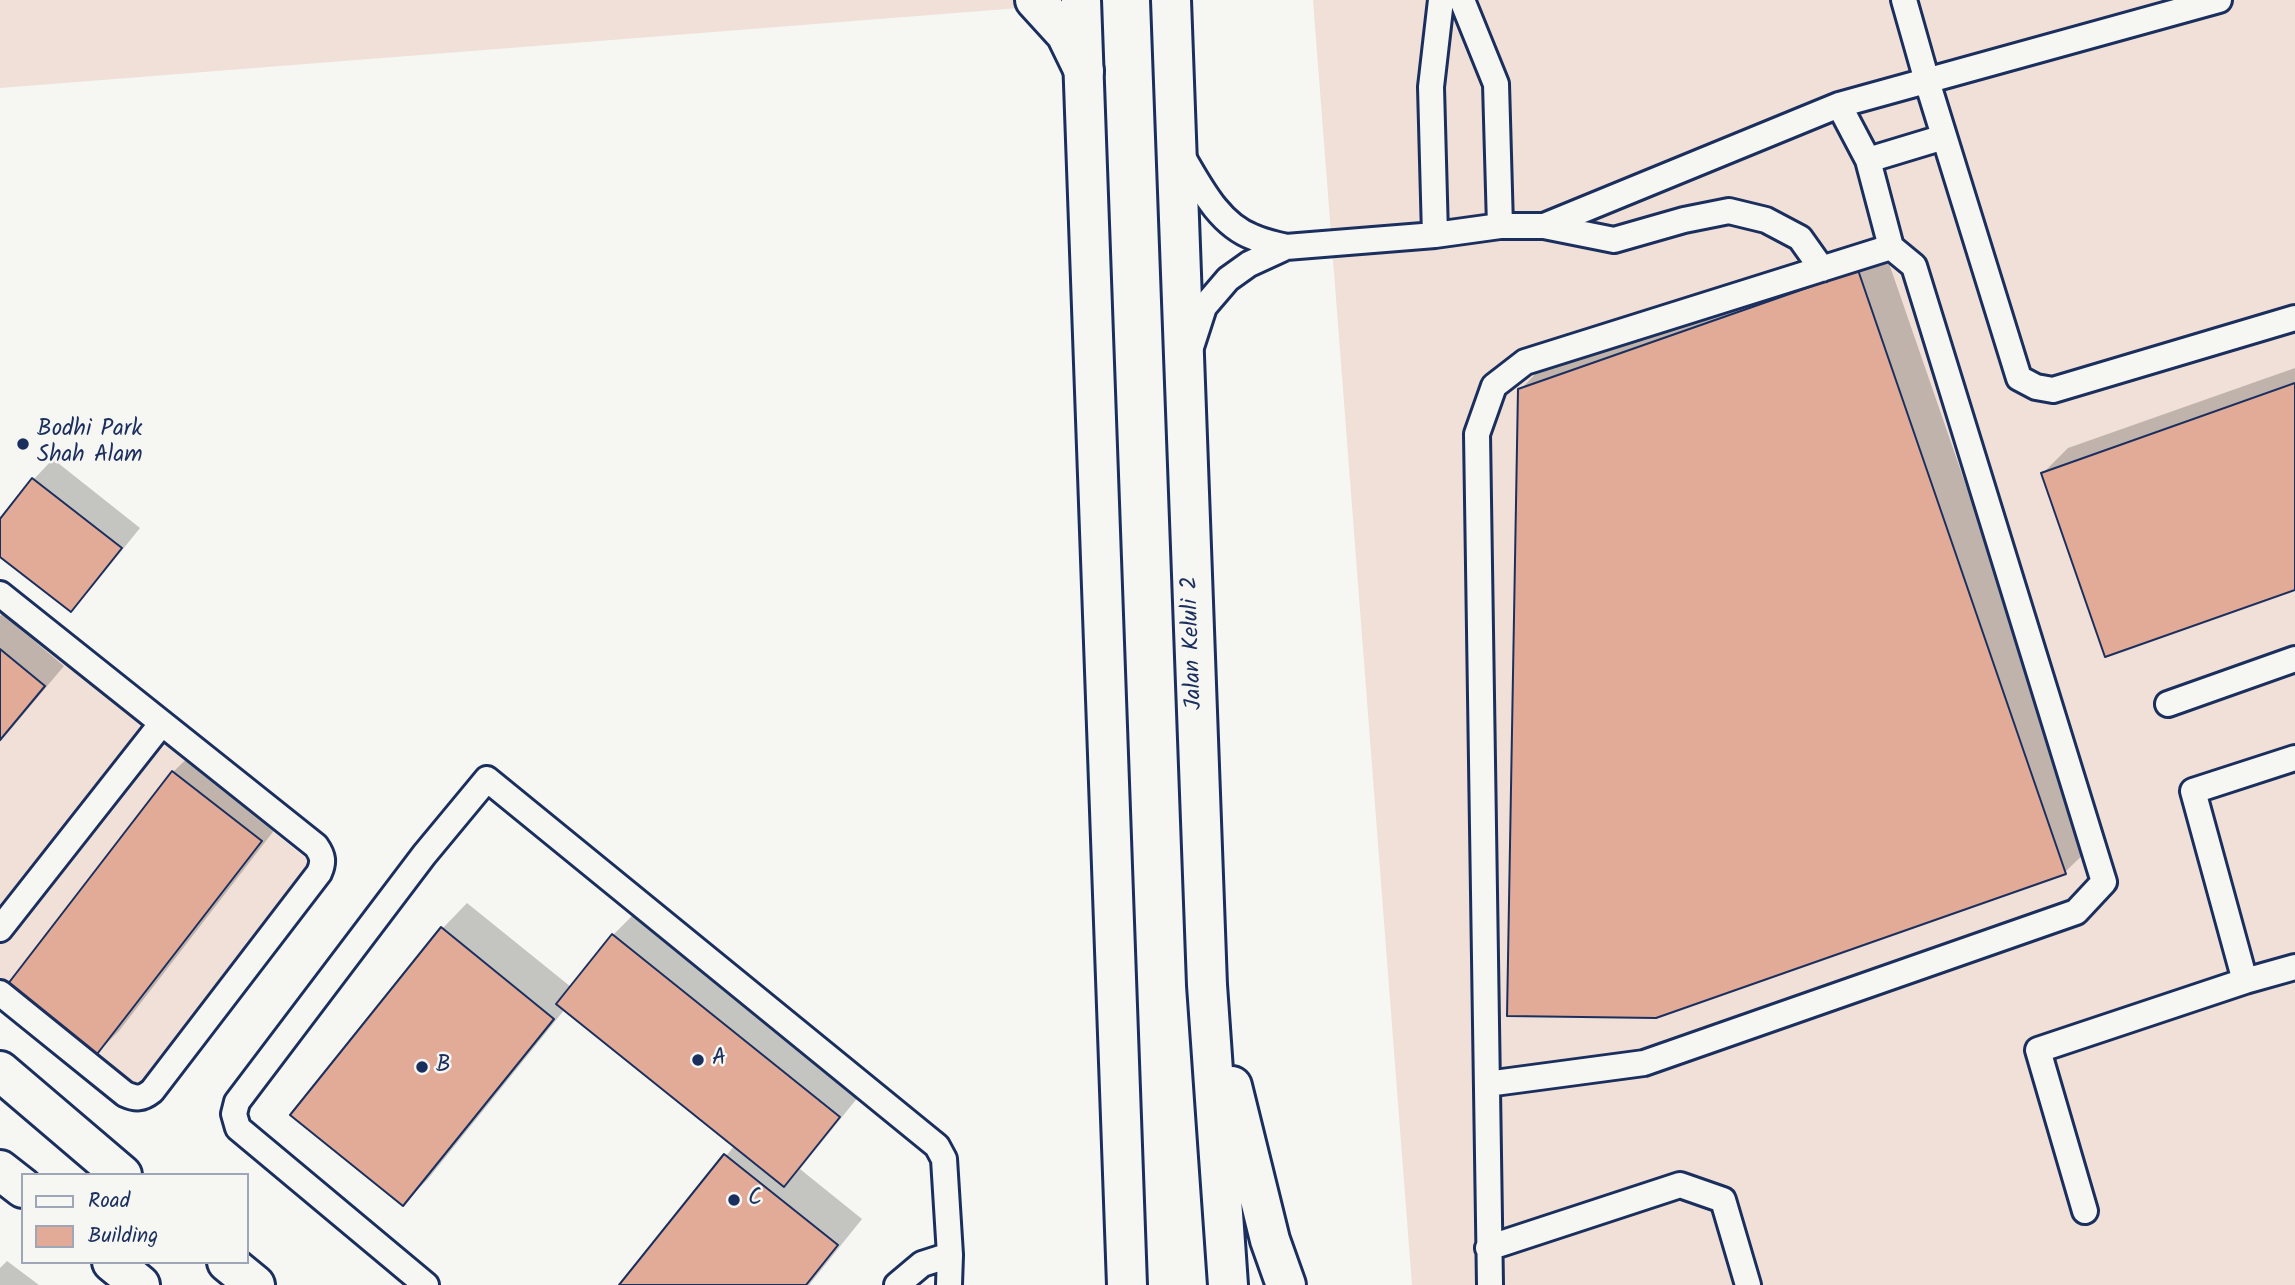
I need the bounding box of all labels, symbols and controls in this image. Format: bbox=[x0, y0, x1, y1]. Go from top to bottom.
place label: Bodhi Park Shah Alam bbox=[37, 417, 143, 471]
marker: Bodhi Park Shah Alam bbox=[15, 436, 31, 452]
street label: Jalan Keluli 2 bbox=[1178, 576, 1210, 710]
place label: A bbox=[712, 1046, 726, 1074]
marker: A bbox=[690, 1052, 706, 1068]
place label: B bbox=[436, 1053, 451, 1081]
marker: B bbox=[414, 1059, 430, 1075]
legend bbox=[21, 1173, 248, 1264]
text: Road bbox=[88, 1185, 130, 1218]
place label: C bbox=[748, 1186, 762, 1214]
marker: C bbox=[726, 1192, 742, 1208]
text: Building bbox=[88, 1220, 158, 1253]

